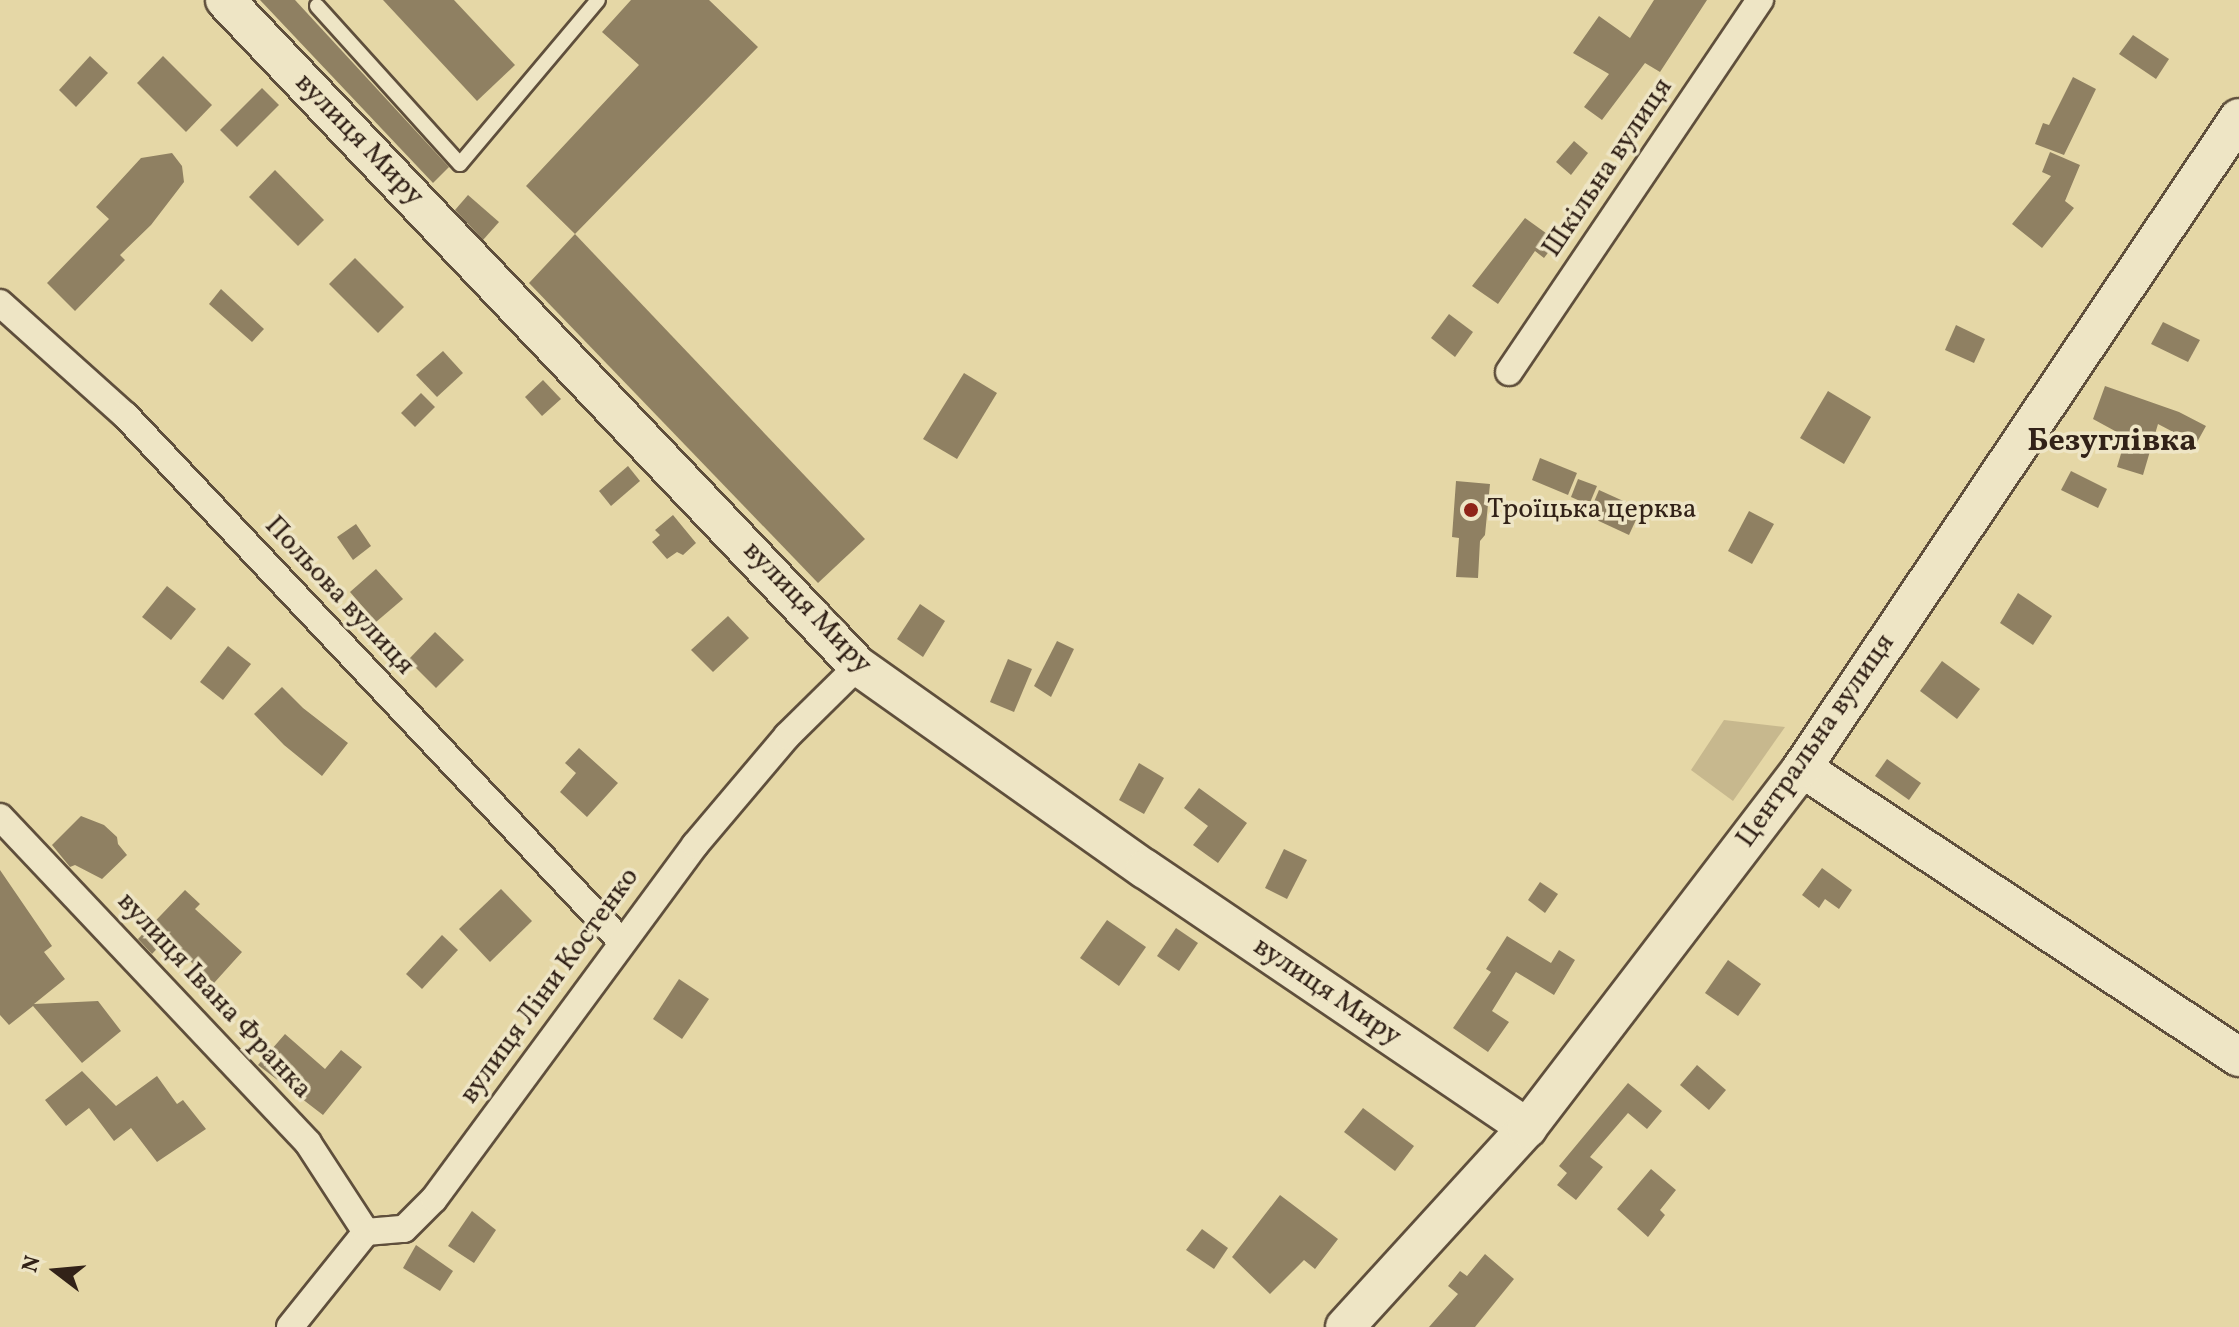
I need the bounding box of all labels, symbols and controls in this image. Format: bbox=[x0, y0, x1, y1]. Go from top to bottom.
street label: вулиця Миру bbox=[287, 67, 431, 213]
street label: Шкільна вулиця bbox=[1536, 72, 1680, 264]
district label: Безуглівка bbox=[2027, 423, 2197, 461]
place label: Троїцька церква bbox=[1487, 493, 1697, 527]
marker: Троїцька церква bbox=[1462, 501, 1480, 519]
street label: Польова вулиця bbox=[257, 510, 421, 682]
street label: вулиця Миру bbox=[735, 535, 879, 681]
street label: Центральна вулиця bbox=[1730, 628, 1902, 854]
street label: вулиця Ліни Костенко bbox=[453, 861, 647, 1111]
street label: вулиця Івана Франка bbox=[110, 886, 318, 1106]
street label: вулиця Миру bbox=[1247, 930, 1407, 1054]
north arrow bbox=[16, 1231, 96, 1311]
text: N bbox=[15, 1252, 50, 1276]

